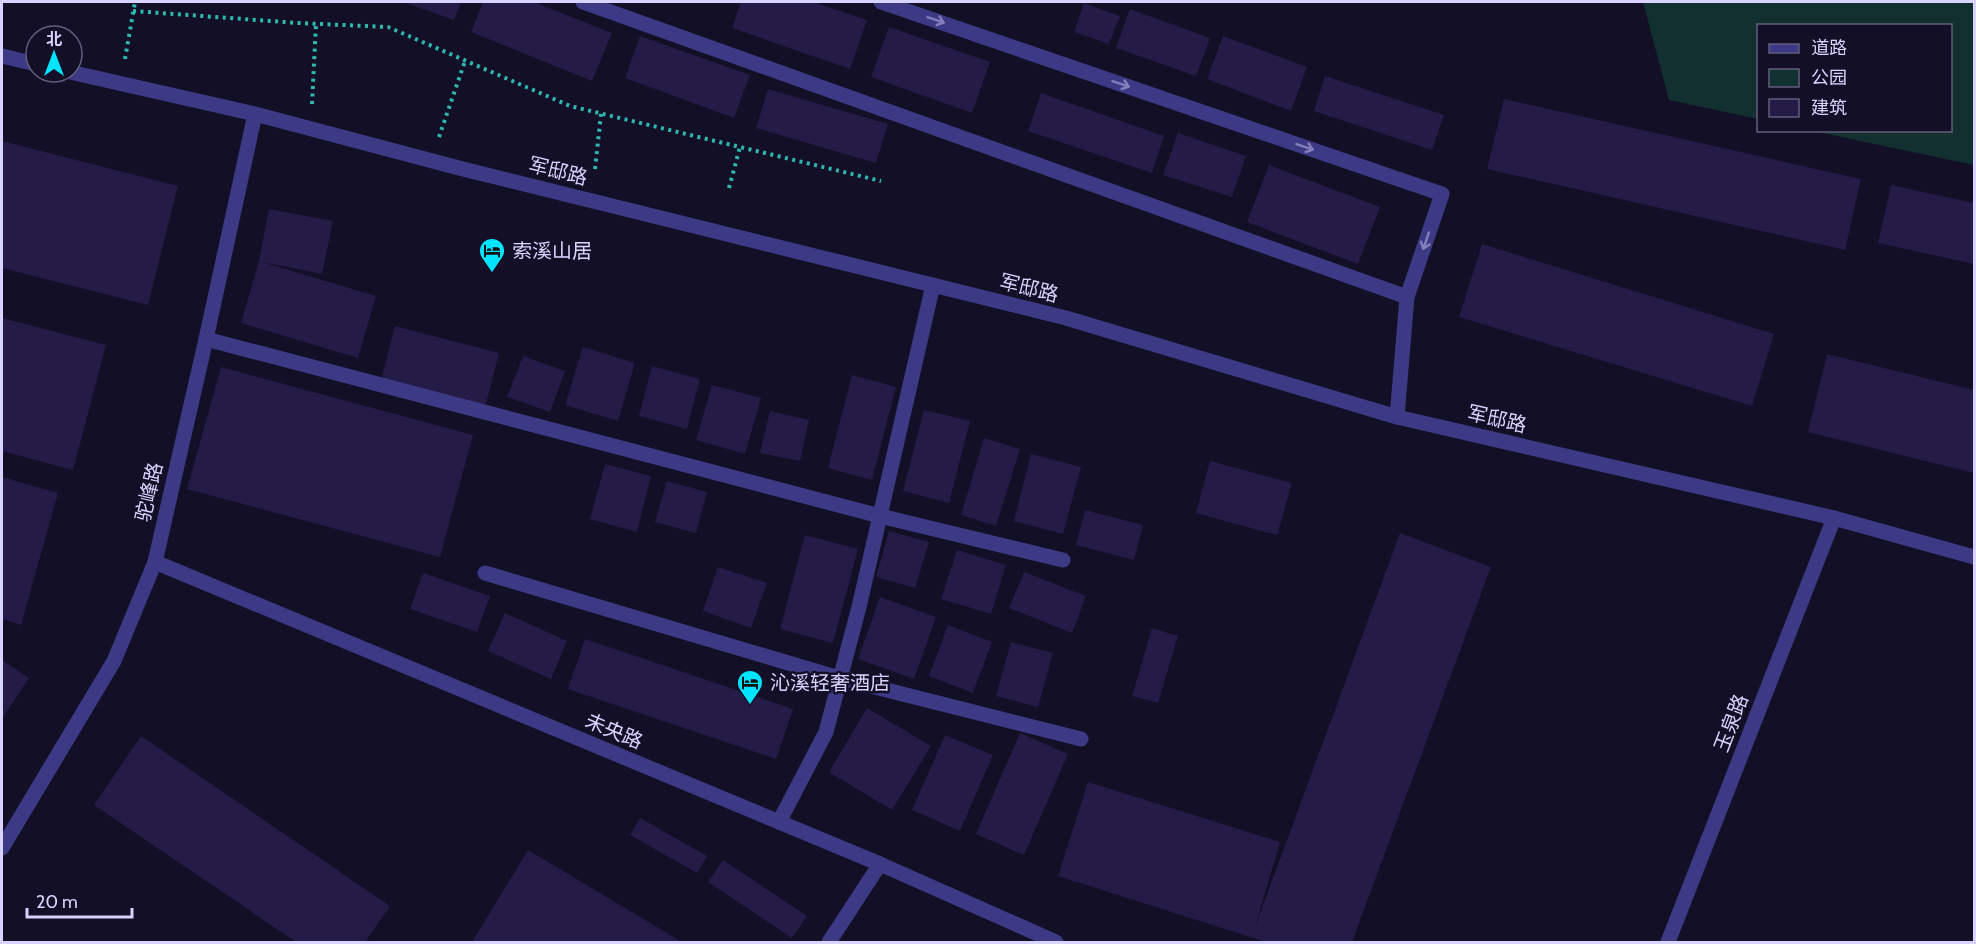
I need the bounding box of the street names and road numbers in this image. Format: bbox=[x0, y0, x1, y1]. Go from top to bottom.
street label: 军邸路 bbox=[526, 152, 590, 190]
street label: 军邸路 bbox=[997, 269, 1061, 307]
street label: 军邸路 bbox=[1465, 401, 1529, 437]
street label: 驼峰路 bbox=[131, 460, 167, 524]
street label: 玉泉路 bbox=[1709, 691, 1753, 755]
street label: 未央路 bbox=[582, 708, 646, 754]

